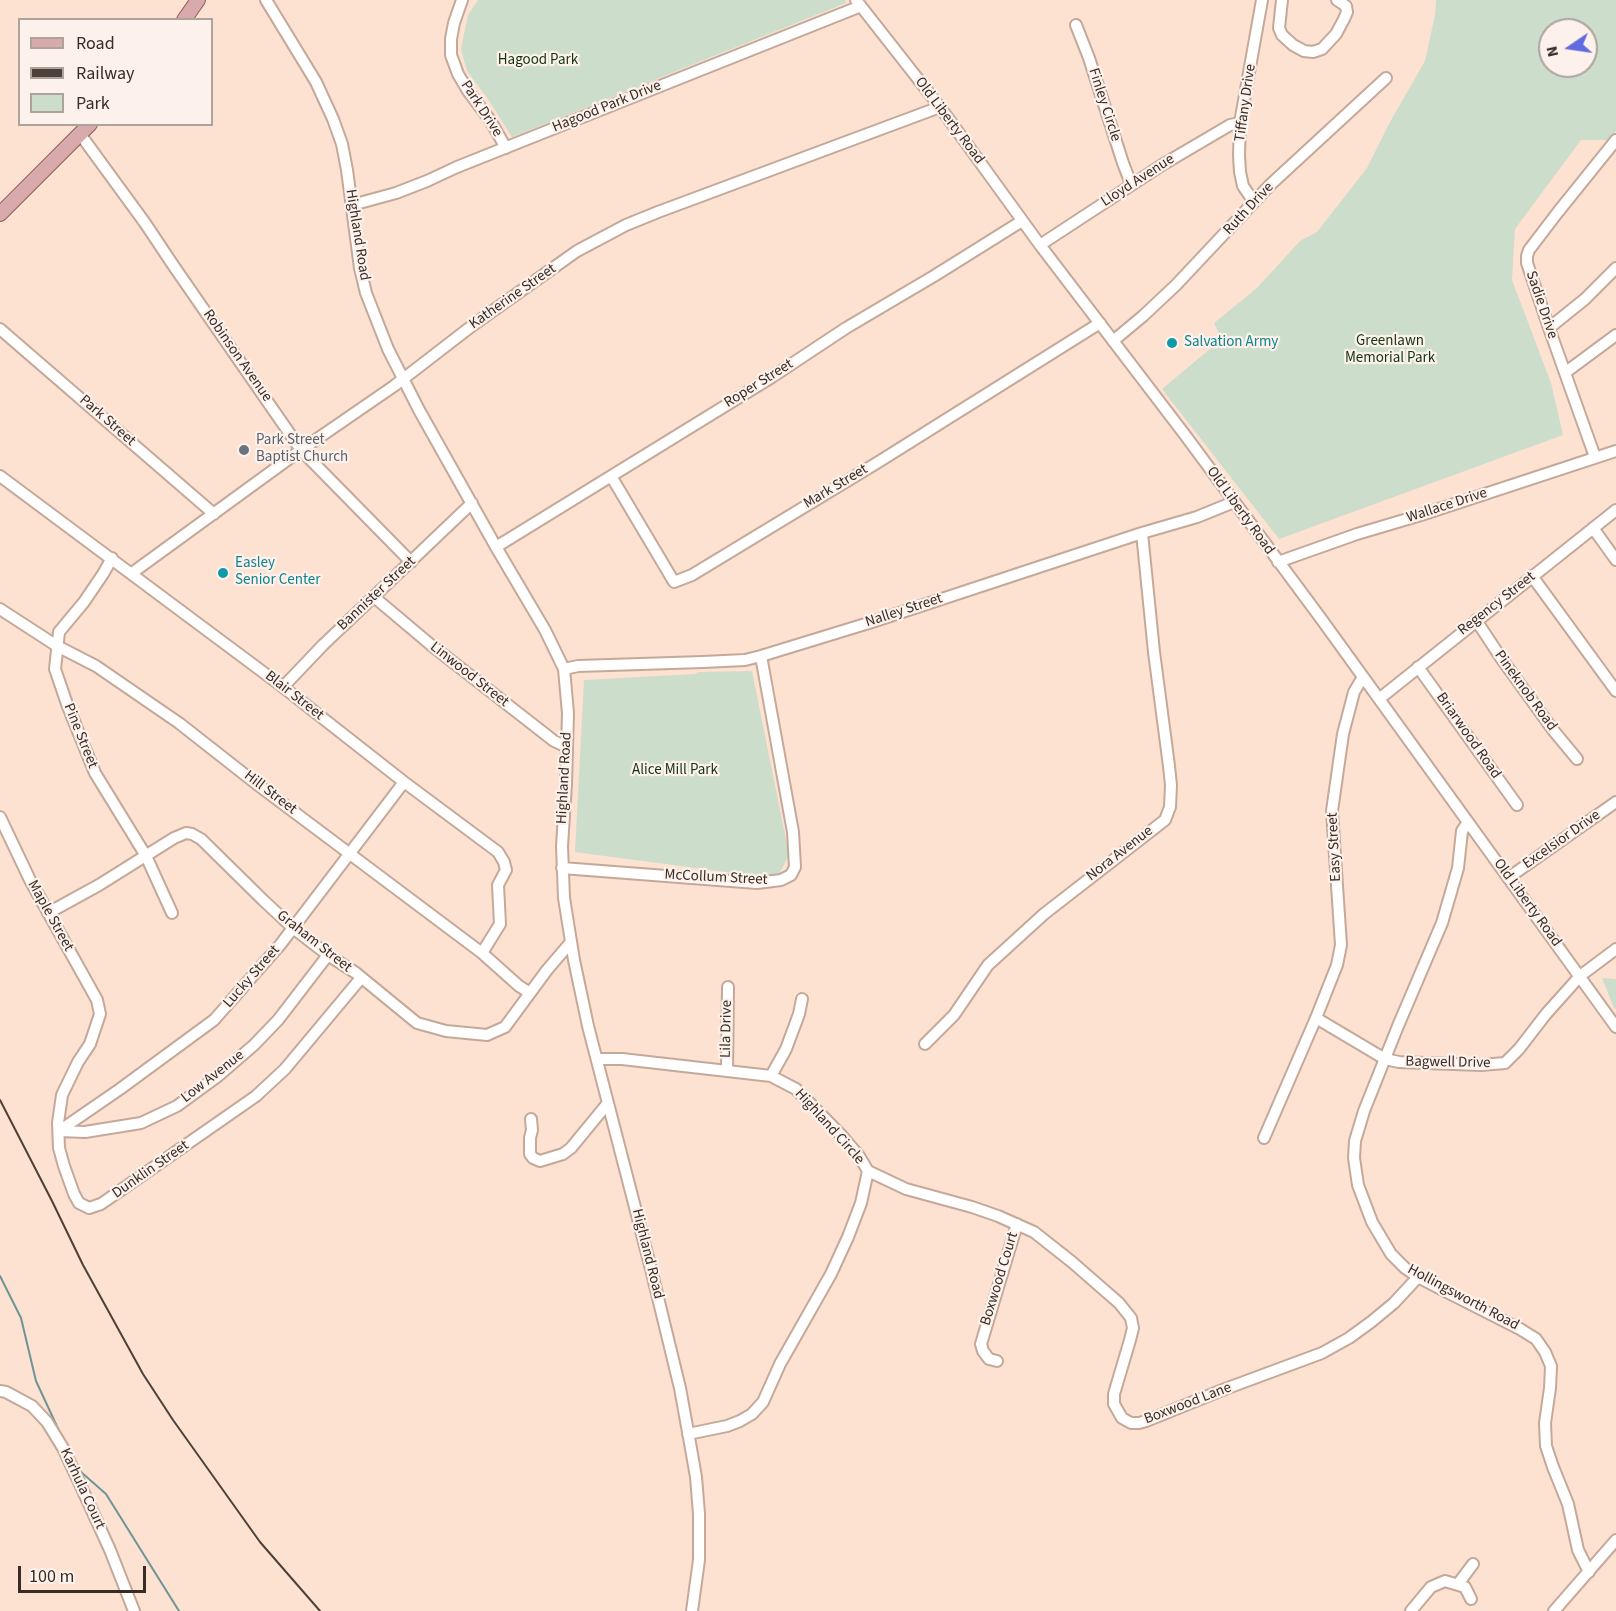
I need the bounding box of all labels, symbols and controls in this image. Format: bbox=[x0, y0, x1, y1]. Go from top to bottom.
legend bbox=[18, 18, 213, 126]
north arrow bbox=[1538, 18, 1598, 78]
text: Road bbox=[76, 31, 115, 56]
text: N bbox=[1540, 44, 1564, 59]
park label: Hagood Park bbox=[498, 52, 578, 70]
text: Railway bbox=[76, 61, 135, 86]
street label: Tiffany Drive bbox=[1232, 63, 1260, 143]
street label: Finley Circle bbox=[1084, 66, 1124, 144]
street label: Old Liberty Road bbox=[910, 74, 988, 168]
street label: Park Drive bbox=[456, 77, 506, 141]
street label: Hagood Park Drive bbox=[550, 77, 664, 137]
text: Park bbox=[76, 91, 110, 116]
street label: Lloyd Avenue bbox=[1098, 151, 1178, 211]
street label: Ruth Drive bbox=[1220, 179, 1278, 239]
street label: Highland Road bbox=[341, 188, 373, 282]
street label: Katherine Street bbox=[466, 260, 560, 334]
street label: Sadie Drive bbox=[1521, 269, 1561, 341]
street label: Robinson Avenue bbox=[198, 306, 276, 406]
park label: Greenlawn Memorial Park bbox=[1345, 333, 1435, 368]
place label: Salvation Army bbox=[1184, 334, 1278, 352]
marker: Salvation Army bbox=[1165, 336, 1179, 350]
street label: Roper Street bbox=[721, 356, 797, 412]
street label: Park Street bbox=[75, 392, 139, 450]
place label: Park Street Baptist Church bbox=[256, 432, 348, 467]
marker: Park Street Baptist Church bbox=[237, 443, 251, 457]
street label: Mark Street bbox=[801, 461, 871, 513]
street label: Old Liberty Road bbox=[1202, 464, 1278, 558]
street label: Wallace Drive bbox=[1404, 484, 1490, 528]
street label: Bannister Street bbox=[334, 553, 420, 635]
place label: Easley Senior Center bbox=[235, 555, 320, 590]
marker: Easley Senior Center bbox=[216, 566, 230, 580]
street label: Regency Street bbox=[1455, 568, 1539, 640]
street label: Nalley Street bbox=[863, 590, 945, 632]
street label: Linwood Street bbox=[426, 639, 512, 711]
street label: Pineknob Road bbox=[1490, 647, 1560, 735]
street label: Blair Street bbox=[261, 667, 327, 725]
street label: Briarwood Road bbox=[1432, 689, 1504, 783]
street label: Pine Street bbox=[59, 701, 101, 771]
street label: Highland Road bbox=[554, 731, 576, 825]
park label: Alice Mill Park bbox=[632, 762, 718, 780]
street label: Hill Street bbox=[240, 767, 300, 819]
street label: Excelsior Drive bbox=[1520, 807, 1604, 873]
street label: Easy Street bbox=[1324, 812, 1346, 882]
street label: Nora Avenue bbox=[1083, 822, 1157, 886]
street label: Old Liberty Road bbox=[1489, 856, 1565, 950]
street label: McCollum Street bbox=[664, 866, 768, 890]
street label: Maple Street bbox=[23, 877, 77, 955]
street label: Graham Street bbox=[273, 907, 355, 977]
street label: Lucky Street bbox=[220, 942, 284, 1012]
street label: Lila Drive bbox=[717, 1000, 737, 1058]
street label: Low Avenue bbox=[178, 1047, 248, 1107]
street label: Bagwell Drive bbox=[1405, 1053, 1491, 1073]
street label: Highland Circle bbox=[790, 1085, 868, 1169]
street label: Dunklin Street bbox=[109, 1137, 193, 1203]
street label: Highland Road bbox=[627, 1207, 667, 1301]
street label: Boxwood Court bbox=[977, 1230, 1023, 1328]
street label: Hollingsworth Road bbox=[1404, 1261, 1522, 1335]
street label: Boxwood Lane bbox=[1142, 1379, 1234, 1429]
street label: Karhula Court bbox=[55, 1446, 109, 1532]
scale bar bbox=[21, 1554, 148, 1592]
text: 100 m bbox=[29, 1564, 74, 1589]

